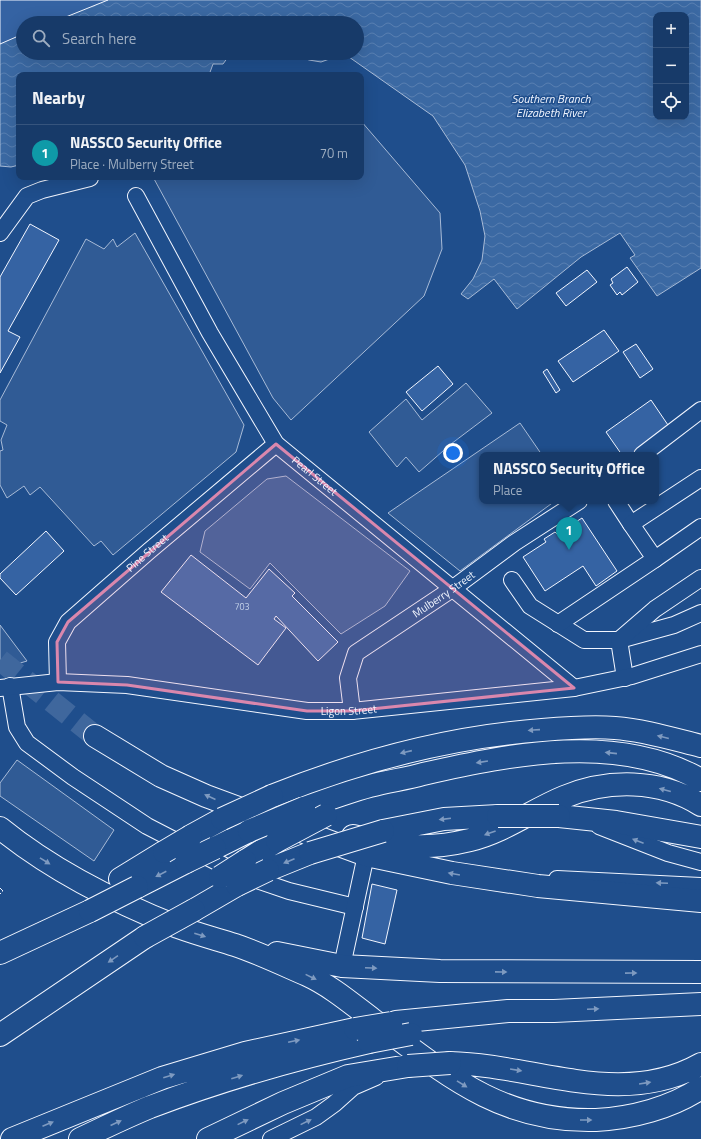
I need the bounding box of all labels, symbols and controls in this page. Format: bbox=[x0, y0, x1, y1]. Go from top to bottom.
map controls bbox=[653, 12, 689, 120]
button: + bbox=[653, 12, 689, 48]
search box bbox=[16, 16, 364, 60]
icon: search bbox=[30, 27, 52, 49]
text: Search here bbox=[62, 27, 136, 50]
button: − bbox=[653, 48, 689, 84]
button: locate bbox=[653, 84, 689, 120]
text: Nearby bbox=[32, 85, 85, 111]
water label: Southern Branch Elizabeth River bbox=[511, 89, 592, 122]
text: NASSCO Security Office bbox=[70, 131, 222, 154]
text: 1 bbox=[41, 143, 49, 163]
text: 70 m bbox=[320, 143, 348, 163]
text: Place · Mulberry Street bbox=[70, 154, 194, 174]
your location bbox=[443, 443, 463, 463]
street label: Pearl Street bbox=[289, 452, 341, 499]
popup bbox=[479, 452, 659, 504]
text: NASSCO Security Office bbox=[493, 457, 645, 480]
text: Place bbox=[493, 480, 522, 500]
pin: 1 bbox=[556, 517, 582, 550]
street label: Pine Street bbox=[123, 530, 172, 576]
street label: Mulberry Street bbox=[409, 567, 478, 621]
house number: 703 bbox=[234, 600, 250, 613]
street label: Ligon Street bbox=[321, 700, 378, 719]
one-way arrow bbox=[528, 727, 540, 734]
one-way arrow bbox=[657, 733, 669, 739]
one-way arrow bbox=[400, 749, 412, 755]
one-way arrow bbox=[605, 750, 617, 757]
one-way arrow bbox=[475, 760, 488, 766]
one-way arrow bbox=[659, 787, 671, 793]
one-way arrow bbox=[203, 794, 215, 800]
one-way arrow bbox=[439, 816, 451, 823]
one-way arrow bbox=[484, 831, 496, 837]
one-way arrow bbox=[631, 837, 643, 843]
one-way arrow bbox=[40, 857, 51, 864]
one-way arrow bbox=[283, 858, 294, 864]
one-way arrow bbox=[155, 871, 167, 877]
one-way arrow bbox=[447, 871, 460, 877]
one-way arrow bbox=[656, 880, 668, 887]
one-way arrow bbox=[195, 932, 207, 938]
one-way arrow bbox=[108, 955, 118, 963]
one-way arrow bbox=[365, 964, 377, 971]
one-way arrow bbox=[495, 969, 508, 975]
one-way arrow bbox=[625, 970, 638, 976]
one-way arrow bbox=[305, 974, 317, 980]
one-way arrow bbox=[587, 1006, 599, 1013]
one-way arrow bbox=[288, 1038, 300, 1044]
one-way arrow bbox=[510, 1068, 523, 1074]
one-way arrow bbox=[163, 1073, 175, 1079]
one-way arrow bbox=[231, 1074, 243, 1080]
one-way arrow bbox=[639, 1080, 651, 1086]
one-way arrow bbox=[457, 1081, 468, 1088]
one-way arrow bbox=[580, 1117, 593, 1123]
one-way arrow bbox=[300, 1118, 312, 1125]
one-way arrow bbox=[238, 1119, 249, 1125]
one-way arrow bbox=[43, 1120, 55, 1126]
one-way arrow bbox=[110, 1120, 121, 1126]

